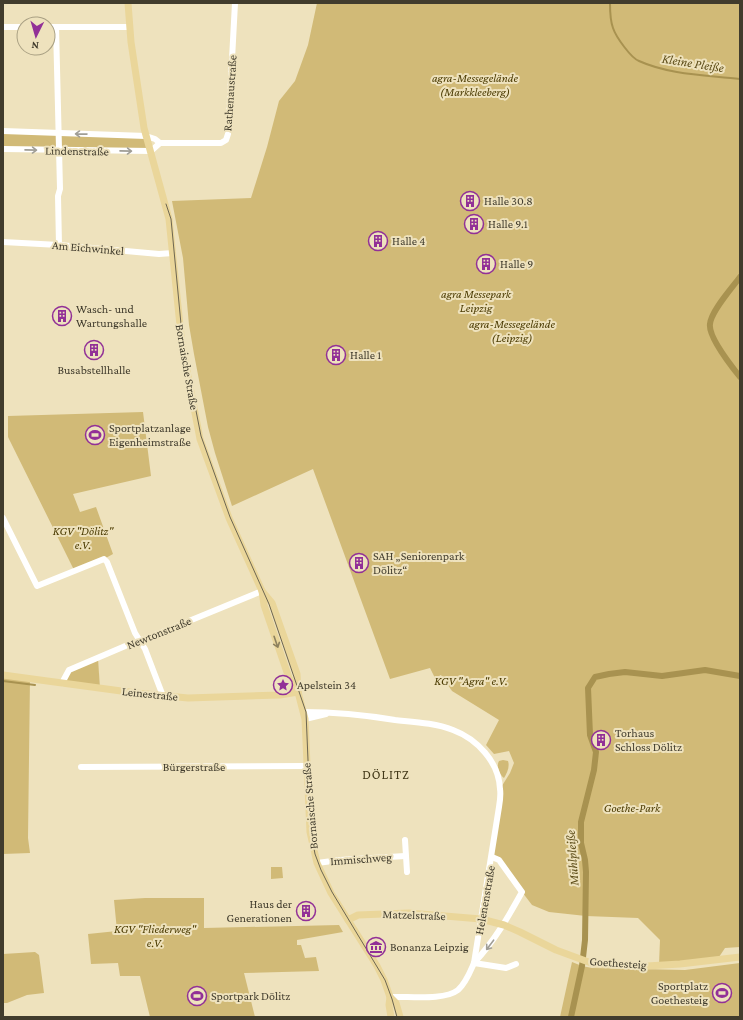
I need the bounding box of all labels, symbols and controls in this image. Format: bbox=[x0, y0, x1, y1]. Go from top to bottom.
north arrow bbox=[16, 16, 56, 56]
text: N bbox=[30, 40, 39, 52]
water label: Kleine Pleiße bbox=[661, 51, 725, 75]
street label: Rathenaustraße bbox=[220, 54, 240, 132]
park label: agra-Messegelände (Markkleeberg) bbox=[432, 71, 518, 99]
one-way arrow bbox=[75, 130, 88, 138]
street label: Lindenstraße bbox=[45, 143, 109, 159]
one-way arrow bbox=[24, 146, 37, 154]
one-way arrow bbox=[119, 147, 132, 155]
building icon: Halle 30.8 bbox=[459, 190, 481, 212]
place label: Halle 30.8 bbox=[484, 194, 533, 208]
building icon: Halle 9.1 bbox=[463, 213, 485, 235]
place label: Halle 9.1 bbox=[488, 217, 528, 231]
building icon: Halle 4 bbox=[367, 230, 389, 252]
place label: Halle 4 bbox=[392, 234, 425, 248]
street label: Am Eichwinkel bbox=[51, 238, 125, 258]
building icon: Halle 9 bbox=[475, 253, 497, 275]
place label: Halle 9 bbox=[500, 257, 533, 271]
park label: agra Messepark Leipzig bbox=[441, 287, 512, 315]
place label: Wasch- und Wartungshalle bbox=[76, 302, 147, 330]
building icon: Wasch- und Wartungshalle bbox=[51, 305, 73, 327]
park label: agra-Messegelände (Leipzig) bbox=[469, 317, 555, 345]
street label: Bornaische Straße bbox=[173, 323, 201, 411]
building icon: Busabstellhalle bbox=[83, 339, 105, 361]
building icon: Halle 1 bbox=[325, 344, 347, 366]
place label: Halle 1 bbox=[350, 348, 381, 362]
place label: Busabstellhalle bbox=[57, 363, 131, 377]
place label: Sportplatzanlage Eigenheimstraße bbox=[109, 421, 191, 449]
sports icon: Sportplatzanlage Eigenheimstraße bbox=[84, 424, 106, 446]
park label: KGV "Dölitz" e.V. bbox=[53, 524, 114, 552]
place label: SAH „Seniorenpark Dölitz“ bbox=[373, 549, 465, 577]
building icon: SAH „Seniorenpark Dölitz“ bbox=[348, 552, 370, 574]
street label: Newtonstraße bbox=[125, 614, 193, 652]
one-way arrow bbox=[273, 635, 280, 648]
place icon: Apelstein 34 bbox=[272, 674, 294, 696]
park label: KGV "Agra" e.V. bbox=[434, 674, 508, 688]
place label: Apelstein 34 bbox=[297, 678, 356, 692]
street label: Leinestraße bbox=[121, 684, 179, 704]
place label: Torhaus Schloss Dölitz bbox=[615, 726, 682, 754]
building icon: Torhaus Schloss Dölitz bbox=[590, 729, 612, 751]
street label: Bürgerstraße bbox=[163, 760, 225, 774]
street label: Bornaische Straße bbox=[299, 762, 321, 850]
district label: DÖLITZ bbox=[362, 767, 410, 782]
park label: Goethe-Park bbox=[604, 801, 661, 815]
water label: Mühlpleiße bbox=[563, 830, 581, 887]
street label: Immischweg bbox=[330, 850, 393, 868]
street label: Helenenstraße bbox=[472, 864, 498, 936]
place label: Haus der Generationen bbox=[227, 897, 293, 925]
building icon: Haus der Generationen bbox=[295, 900, 317, 922]
street label: Matzelstraße bbox=[382, 907, 446, 923]
park label: KGV "Fliederweg" e.V. bbox=[114, 922, 197, 950]
museum icon: Bonanza Leipzig bbox=[365, 936, 387, 958]
one-way arrow bbox=[486, 939, 494, 950]
place label: Bonanza Leipzig bbox=[390, 940, 469, 954]
street label: Goethesteig bbox=[589, 954, 647, 972]
place label: Sportplatz Goethesteig bbox=[651, 979, 708, 1007]
sports icon: Sportplatz Goethesteig bbox=[711, 982, 733, 1004]
sports icon: Sportpark Dölitz bbox=[186, 985, 208, 1007]
place label: Sportpark Dölitz bbox=[211, 989, 290, 1003]

